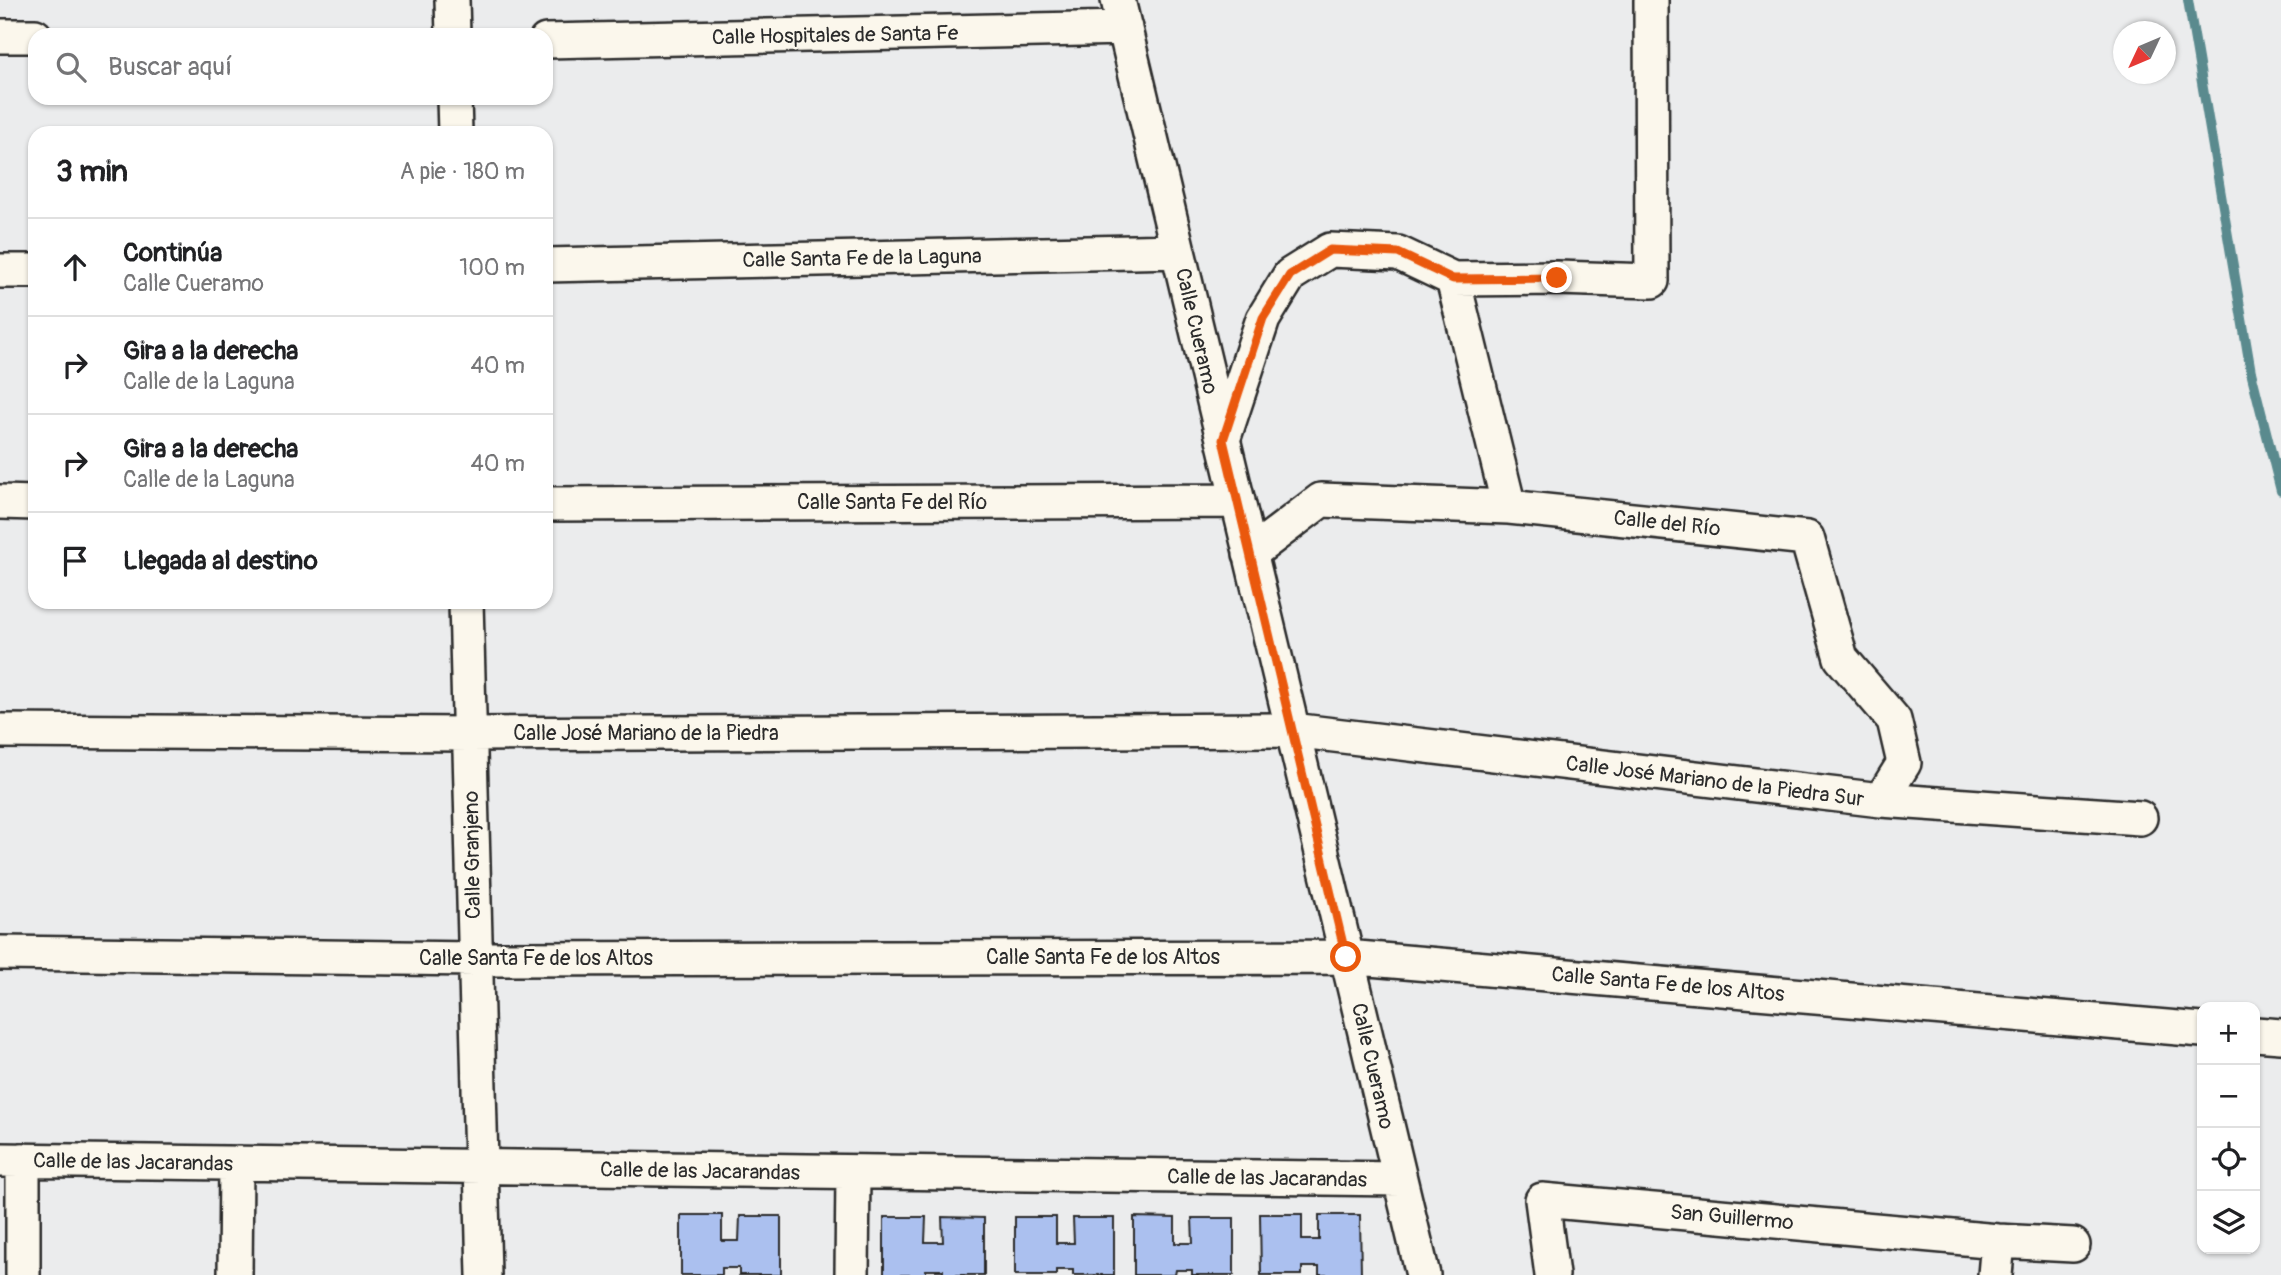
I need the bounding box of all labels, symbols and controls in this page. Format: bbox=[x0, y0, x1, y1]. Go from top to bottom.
street label: Calle Hospitales de Santa Fe bbox=[712, 20, 959, 51]
north arrow bbox=[2113, 21, 2176, 84]
search box bbox=[28, 28, 553, 105]
icon: search bbox=[52, 48, 90, 86]
text: Buscar aquí bbox=[108, 51, 232, 83]
text: 3 min bbox=[56, 153, 128, 190]
text: A pie · 180 m bbox=[400, 157, 525, 186]
text: Continúa bbox=[123, 237, 222, 269]
street label: Calle Santa Fe de la Laguna bbox=[742, 243, 982, 274]
icon: ahead bbox=[56, 248, 94, 286]
text: 100 m bbox=[459, 253, 525, 282]
route end bbox=[1541, 262, 1572, 293]
street label: Calle Cueramo bbox=[1169, 265, 1224, 397]
text: Calle Cueramo bbox=[123, 269, 264, 298]
text: Gira a la derecha bbox=[123, 335, 298, 367]
icon: right bbox=[56, 346, 94, 384]
text: 40 m bbox=[471, 351, 525, 380]
text: Calle de la Laguna bbox=[123, 367, 295, 396]
text: Gira a la derecha bbox=[123, 433, 298, 465]
icon: right bbox=[56, 444, 94, 482]
text: 40 m bbox=[471, 449, 525, 478]
text: Calle de la Laguna bbox=[123, 465, 295, 494]
street label: Calle Santa Fe del Río bbox=[797, 489, 987, 516]
street label: Calle del Río bbox=[1612, 504, 1722, 543]
icon: arrive bbox=[56, 542, 94, 580]
text: Llegada al destino bbox=[123, 545, 318, 577]
street label: Calle José Mariano de la Piedra bbox=[513, 720, 779, 747]
street label: Calle José Mariano de la Piedra Sur bbox=[1564, 750, 1866, 813]
street label: Calle Granjeno bbox=[458, 791, 487, 919]
route start bbox=[1330, 941, 1361, 972]
street label: Calle Santa Fe de los Altos bbox=[986, 944, 1220, 971]
street label: Calle Santa Fe de los Altos bbox=[419, 945, 653, 972]
street label: Calle Santa Fe de los Altos bbox=[1550, 961, 1786, 1008]
street label: Calle Cueramo bbox=[1345, 1000, 1400, 1132]
map controls bbox=[2197, 1002, 2260, 1254]
button: + bbox=[2197, 1002, 2260, 1065]
button: − bbox=[2197, 1065, 2260, 1128]
button: locate bbox=[2197, 1128, 2260, 1191]
street label: Calle de las Jacarandas bbox=[33, 1147, 234, 1178]
street label: Calle de las Jacarandas bbox=[600, 1156, 801, 1187]
street label: Calle de las Jacarandas bbox=[1167, 1163, 1368, 1194]
button: layers bbox=[2197, 1191, 2260, 1254]
street label: San Guillermo bbox=[1669, 1199, 1795, 1236]

